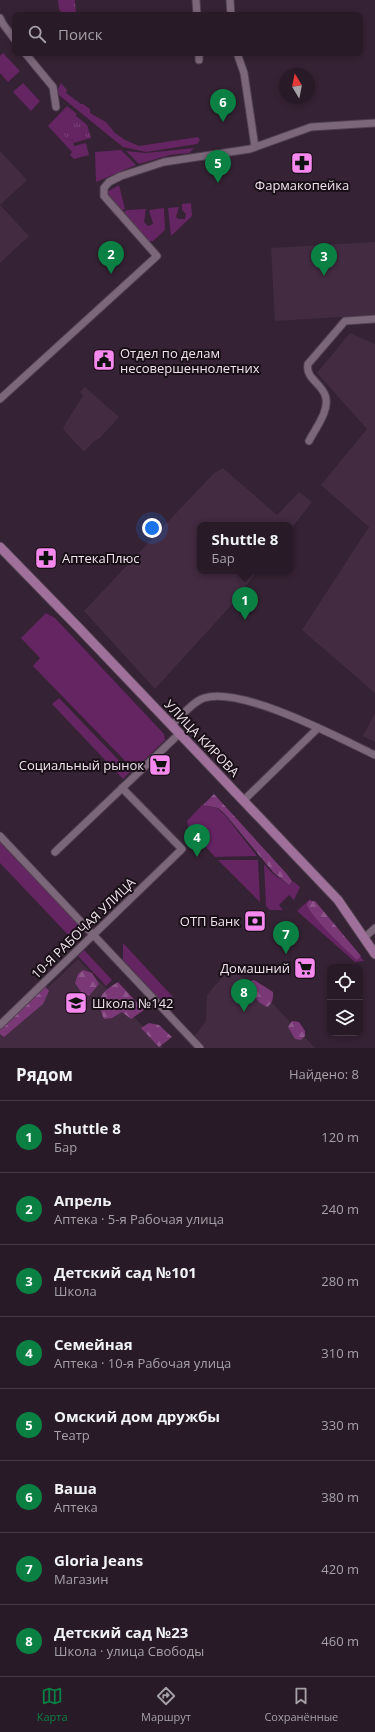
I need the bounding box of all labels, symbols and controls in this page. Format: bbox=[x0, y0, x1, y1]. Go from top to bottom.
search box bbox=[12, 12, 363, 56]
icon: search bbox=[26, 23, 48, 45]
text: Поиск bbox=[58, 24, 102, 44]
north arrow bbox=[279, 68, 315, 104]
pin: 6 bbox=[210, 89, 236, 122]
pin: 5 bbox=[205, 150, 231, 183]
pharmacy icon: Фармакопейка bbox=[289, 150, 315, 176]
place label: Фармакопейка bbox=[255, 176, 349, 194]
pin: 2 bbox=[98, 241, 124, 274]
pin: 3 bbox=[311, 243, 337, 276]
place label: Отдел по делам несовершеннолетних bbox=[120, 344, 260, 377]
public building icon: Отдел по делам несовершеннолетних bbox=[91, 347, 117, 373]
your location bbox=[142, 518, 162, 538]
popup bbox=[197, 522, 293, 574]
text: Shuttle 8 bbox=[212, 529, 278, 549]
pharmacy icon: АптекаПлюс bbox=[33, 545, 59, 571]
place label: АптекаПлюс bbox=[62, 549, 140, 567]
text: Бар bbox=[212, 549, 235, 567]
pin: 1 bbox=[232, 587, 258, 620]
street label: УЛИЦА КИРОВА bbox=[161, 696, 244, 781]
supermarket icon: Социальный рынок bbox=[147, 752, 173, 778]
place label: Социальный рынок bbox=[19, 756, 144, 774]
pin: 4 bbox=[184, 824, 210, 857]
street label: 10-Я РАБОЧАЯ УЛИЦА bbox=[27, 873, 140, 983]
bank icon: ОТП Банк bbox=[242, 908, 268, 934]
place label: ОТП Банк bbox=[180, 912, 240, 930]
pin: 7 bbox=[273, 921, 299, 954]
supermarket icon: Домашний bbox=[292, 955, 318, 981]
place label: Домашний bbox=[220, 959, 290, 977]
map controls bbox=[327, 964, 363, 1036]
button: locate bbox=[327, 964, 363, 1000]
pin: 8 bbox=[231, 979, 257, 1012]
school or university icon: Школа №142 bbox=[63, 990, 89, 1016]
place label: Школа №142 bbox=[92, 994, 174, 1012]
button: layers bbox=[327, 1000, 363, 1036]
text: Рядом bbox=[16, 1063, 73, 1086]
text: Найдено: 8 bbox=[289, 1065, 359, 1083]
text: Shuttle 8 bbox=[54, 1118, 121, 1138]
text: 1 bbox=[25, 1128, 33, 1146]
text: 120 m bbox=[321, 1128, 359, 1146]
text: Бар bbox=[54, 1138, 77, 1156]
text: Апрель bbox=[54, 1190, 111, 1210]
text: 2 bbox=[25, 1200, 33, 1218]
text: 240 m bbox=[321, 1200, 359, 1218]
text: Аптека · 5-я Рабочая улица bbox=[54, 1210, 224, 1228]
text: Детский сад №101 bbox=[54, 1262, 197, 1282]
text: 3 bbox=[25, 1272, 33, 1290]
text: 280 m bbox=[321, 1272, 359, 1290]
text: Школа bbox=[54, 1282, 97, 1300]
text: Семейная bbox=[54, 1334, 133, 1354]
text: 4 bbox=[25, 1344, 33, 1362]
text: 310 m bbox=[321, 1344, 359, 1362]
text: Аптека · 10-я Рабочая улица bbox=[54, 1354, 231, 1372]
text: Омский дом дружбы bbox=[54, 1406, 220, 1426]
text: 5 bbox=[25, 1416, 33, 1434]
text: 330 m bbox=[321, 1416, 359, 1434]
text: Театр bbox=[54, 1426, 90, 1444]
text: Ваша bbox=[54, 1478, 97, 1498]
text: 6 bbox=[25, 1488, 33, 1506]
text: 380 m bbox=[321, 1488, 359, 1506]
text: Аптека bbox=[54, 1498, 98, 1516]
text: Gloria Jeans bbox=[54, 1550, 143, 1570]
text: 7 bbox=[25, 1560, 33, 1578]
text: 420 m bbox=[321, 1560, 359, 1578]
text: Магазин bbox=[54, 1570, 109, 1588]
text: Детский сад №23 bbox=[54, 1622, 188, 1642]
text: 8 bbox=[25, 1632, 33, 1650]
text: 460 m bbox=[321, 1632, 359, 1650]
text: Школа · улица Свободы bbox=[54, 1642, 204, 1660]
tab: Карта bbox=[37, 1685, 68, 1724]
tab: Маршрут bbox=[141, 1685, 191, 1724]
tab: Сохранённые bbox=[264, 1685, 338, 1724]

